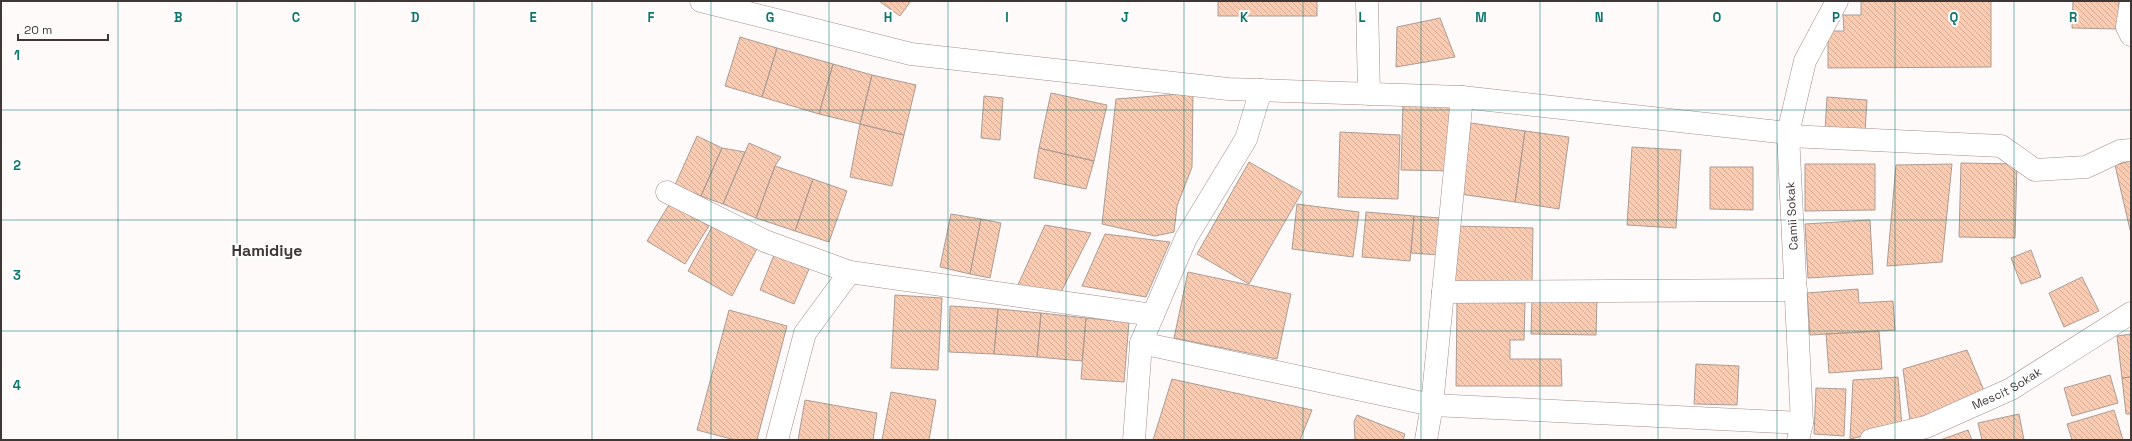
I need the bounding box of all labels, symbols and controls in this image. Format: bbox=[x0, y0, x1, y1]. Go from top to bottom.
text: B bbox=[174, 9, 183, 26]
text: C bbox=[292, 9, 300, 26]
text: D bbox=[411, 9, 420, 26]
text: E bbox=[529, 9, 537, 26]
text: F bbox=[648, 9, 655, 26]
text: G bbox=[766, 9, 774, 26]
text: H bbox=[884, 9, 892, 26]
text: I bbox=[1005, 9, 1009, 26]
text: J bbox=[1121, 9, 1129, 26]
text: K bbox=[1240, 9, 1249, 26]
text: L bbox=[1358, 9, 1366, 26]
text: M bbox=[1475, 9, 1487, 26]
text: N bbox=[1595, 9, 1603, 26]
text: O bbox=[1713, 9, 1722, 26]
text: P bbox=[1832, 9, 1840, 26]
text: Q bbox=[1950, 9, 1959, 26]
text: R bbox=[2069, 9, 2077, 26]
scale bar bbox=[18, 16, 108, 42]
text: 20 m bbox=[24, 22, 52, 38]
text: 1 bbox=[14, 47, 20, 64]
text: 2 bbox=[13, 157, 21, 174]
street label: Camii Sokak bbox=[1782, 181, 1802, 251]
district label: Hamidiye bbox=[231, 240, 303, 261]
text: 3 bbox=[13, 267, 21, 284]
street label: Mescit Sokak bbox=[1969, 363, 2045, 414]
text: 4 bbox=[13, 377, 21, 394]

